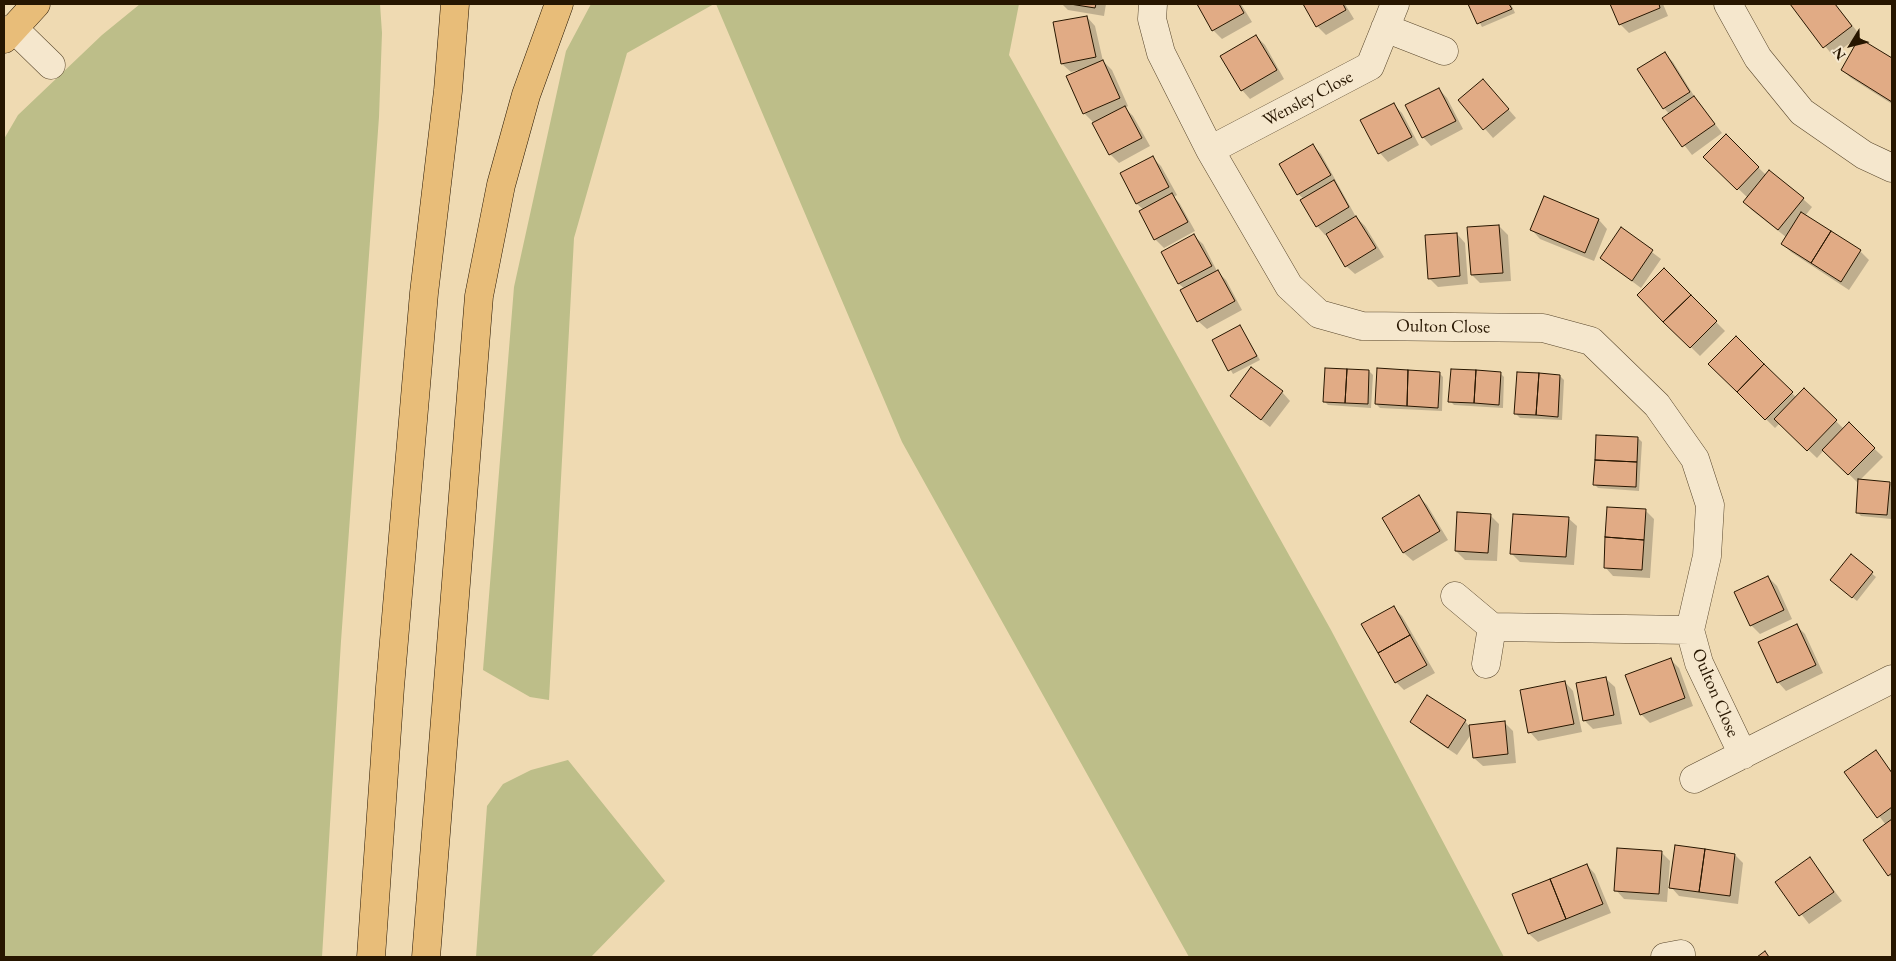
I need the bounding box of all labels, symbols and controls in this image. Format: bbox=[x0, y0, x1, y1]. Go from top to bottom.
north arrow bbox=[1826, 20, 1876, 70]
text: N bbox=[1828, 44, 1849, 64]
street label: Wensley Close bbox=[1259, 66, 1357, 132]
street label: Oulton Close bbox=[1396, 315, 1490, 339]
street label: Oulton Close bbox=[1687, 645, 1743, 741]

